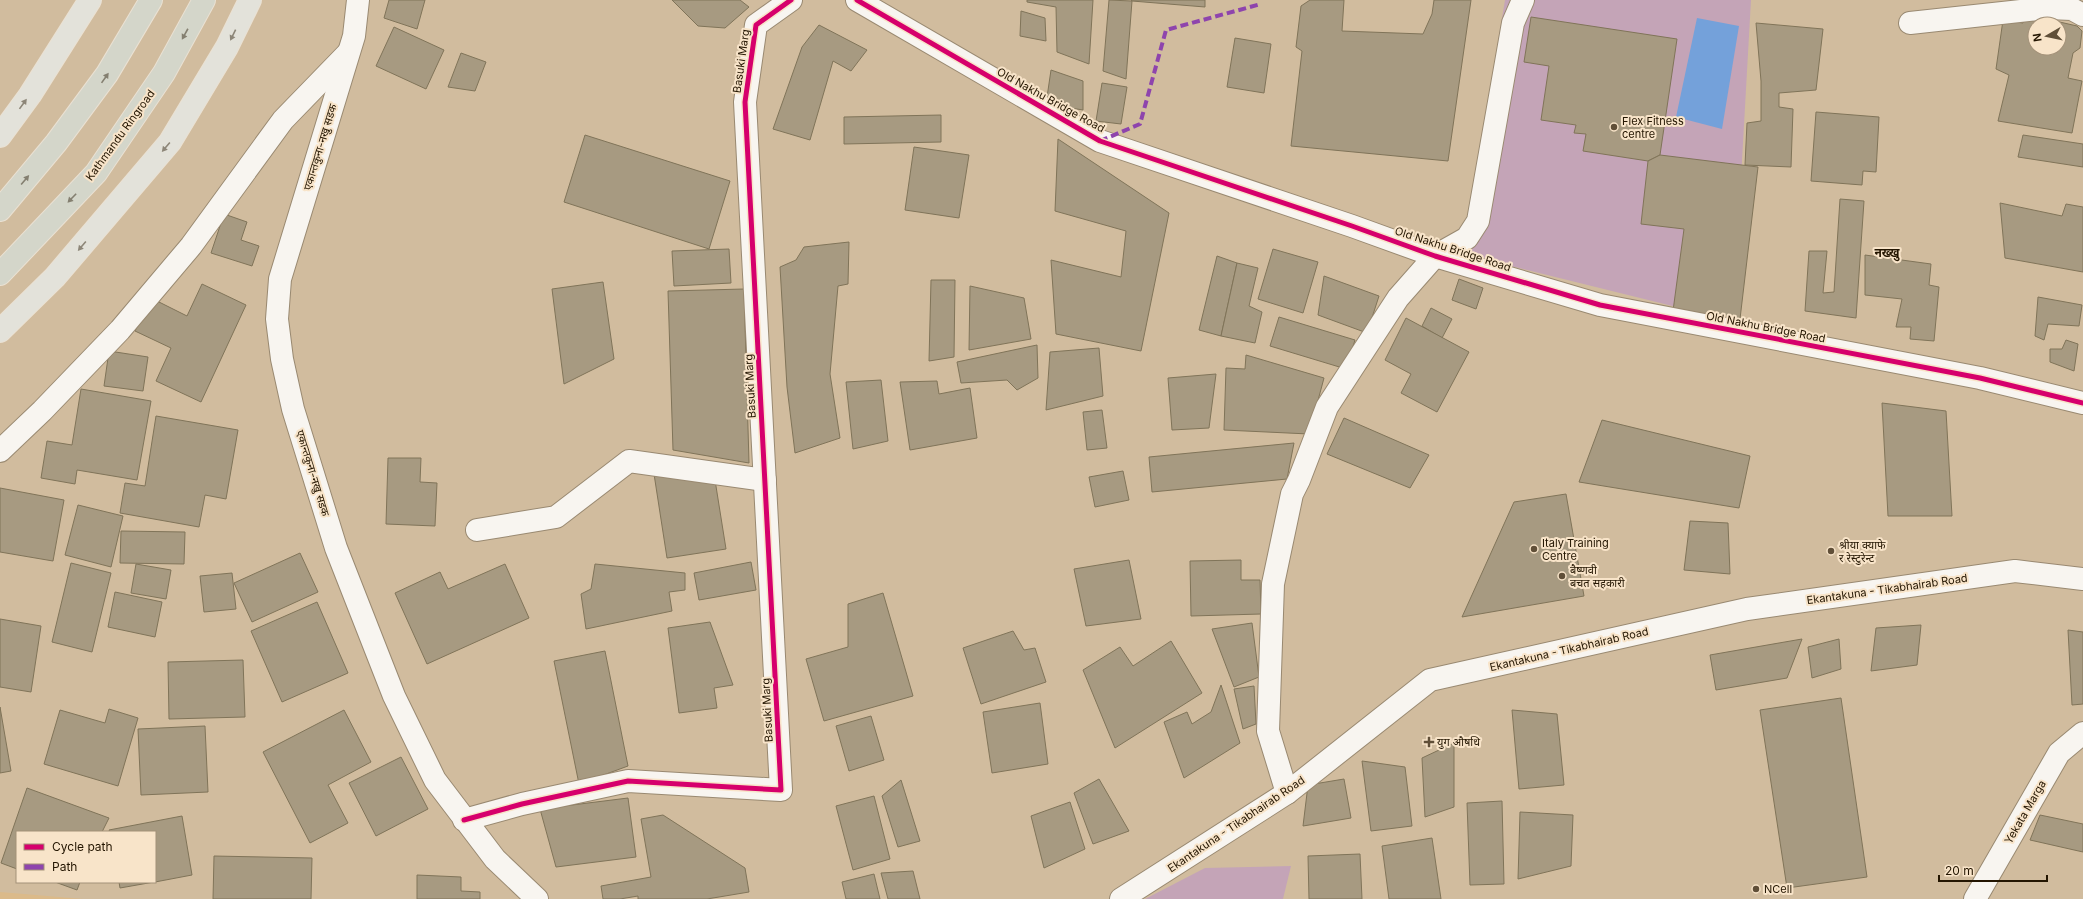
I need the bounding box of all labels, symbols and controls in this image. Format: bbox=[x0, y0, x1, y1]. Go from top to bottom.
north arrow bbox=[2027, 16, 2067, 56]
one-way arrow bbox=[182, 28, 188, 40]
street label: Basuki Marg bbox=[730, 28, 752, 94]
one-way arrow bbox=[230, 29, 236, 41]
text: N bbox=[2030, 32, 2045, 43]
street label: Old Nakhu Bridge Road bbox=[995, 64, 1107, 136]
one-way arrow bbox=[100, 72, 109, 83]
street label: Kathmandu Ringroad bbox=[82, 87, 158, 183]
one-way arrow bbox=[19, 99, 27, 110]
street label: एकान्तकुना-नखु सडक bbox=[300, 102, 340, 192]
place label: Flex Fitness centre bbox=[1622, 114, 1684, 141]
marker: Flex Fitness centre bbox=[1609, 122, 1619, 132]
one-way arrow bbox=[162, 141, 171, 152]
one-way arrow bbox=[21, 175, 30, 186]
one-way arrow bbox=[67, 193, 77, 203]
street label: Old Nakhu Bridge Road bbox=[1393, 224, 1513, 274]
one-way arrow bbox=[77, 240, 86, 251]
district label: नख्खु bbox=[1874, 245, 1901, 262]
street label: Old Nakhu Bridge Road bbox=[1705, 309, 1827, 345]
street label: Basuki Marg bbox=[741, 354, 759, 418]
street label: एकान्तकुना-नखु सडक bbox=[293, 428, 333, 518]
place label: Italy Training Centre bbox=[1542, 536, 1609, 563]
place label: श्रीया क्याफे र रेस्टुरेन्ट bbox=[1839, 538, 1886, 565]
marker: Italy Training Centre bbox=[1529, 544, 1539, 554]
marker: श्रीया क्याफे र रेस्टुरेन्ट bbox=[1826, 546, 1836, 556]
place label: बैष्णवी बचत सहकारी bbox=[1570, 563, 1625, 590]
marker: बैष्णवी बचत सहकारी bbox=[1557, 571, 1567, 581]
street label: Ekantakuna - Tikabhairab Road bbox=[1806, 571, 1968, 607]
street label: Ekantakuna - Tikabhairab Road bbox=[1488, 624, 1650, 674]
street label: Basuki Marg bbox=[758, 678, 776, 742]
place label: युग औषधि bbox=[1437, 735, 1480, 749]
marker: युग औषधि bbox=[1424, 737, 1434, 747]
street label: Ekantakuna - Tikabhairab Road bbox=[1165, 773, 1307, 875]
street label: Yekata Marga bbox=[2001, 778, 2049, 846]
legend bbox=[16, 831, 156, 883]
text: Cycle path bbox=[52, 839, 113, 854]
scale bar bbox=[1939, 857, 2047, 883]
text: Path bbox=[52, 859, 77, 874]
text: 20 m bbox=[1945, 863, 1974, 878]
place label: NCell bbox=[1764, 882, 1792, 896]
marker: NCell bbox=[1751, 884, 1761, 894]

